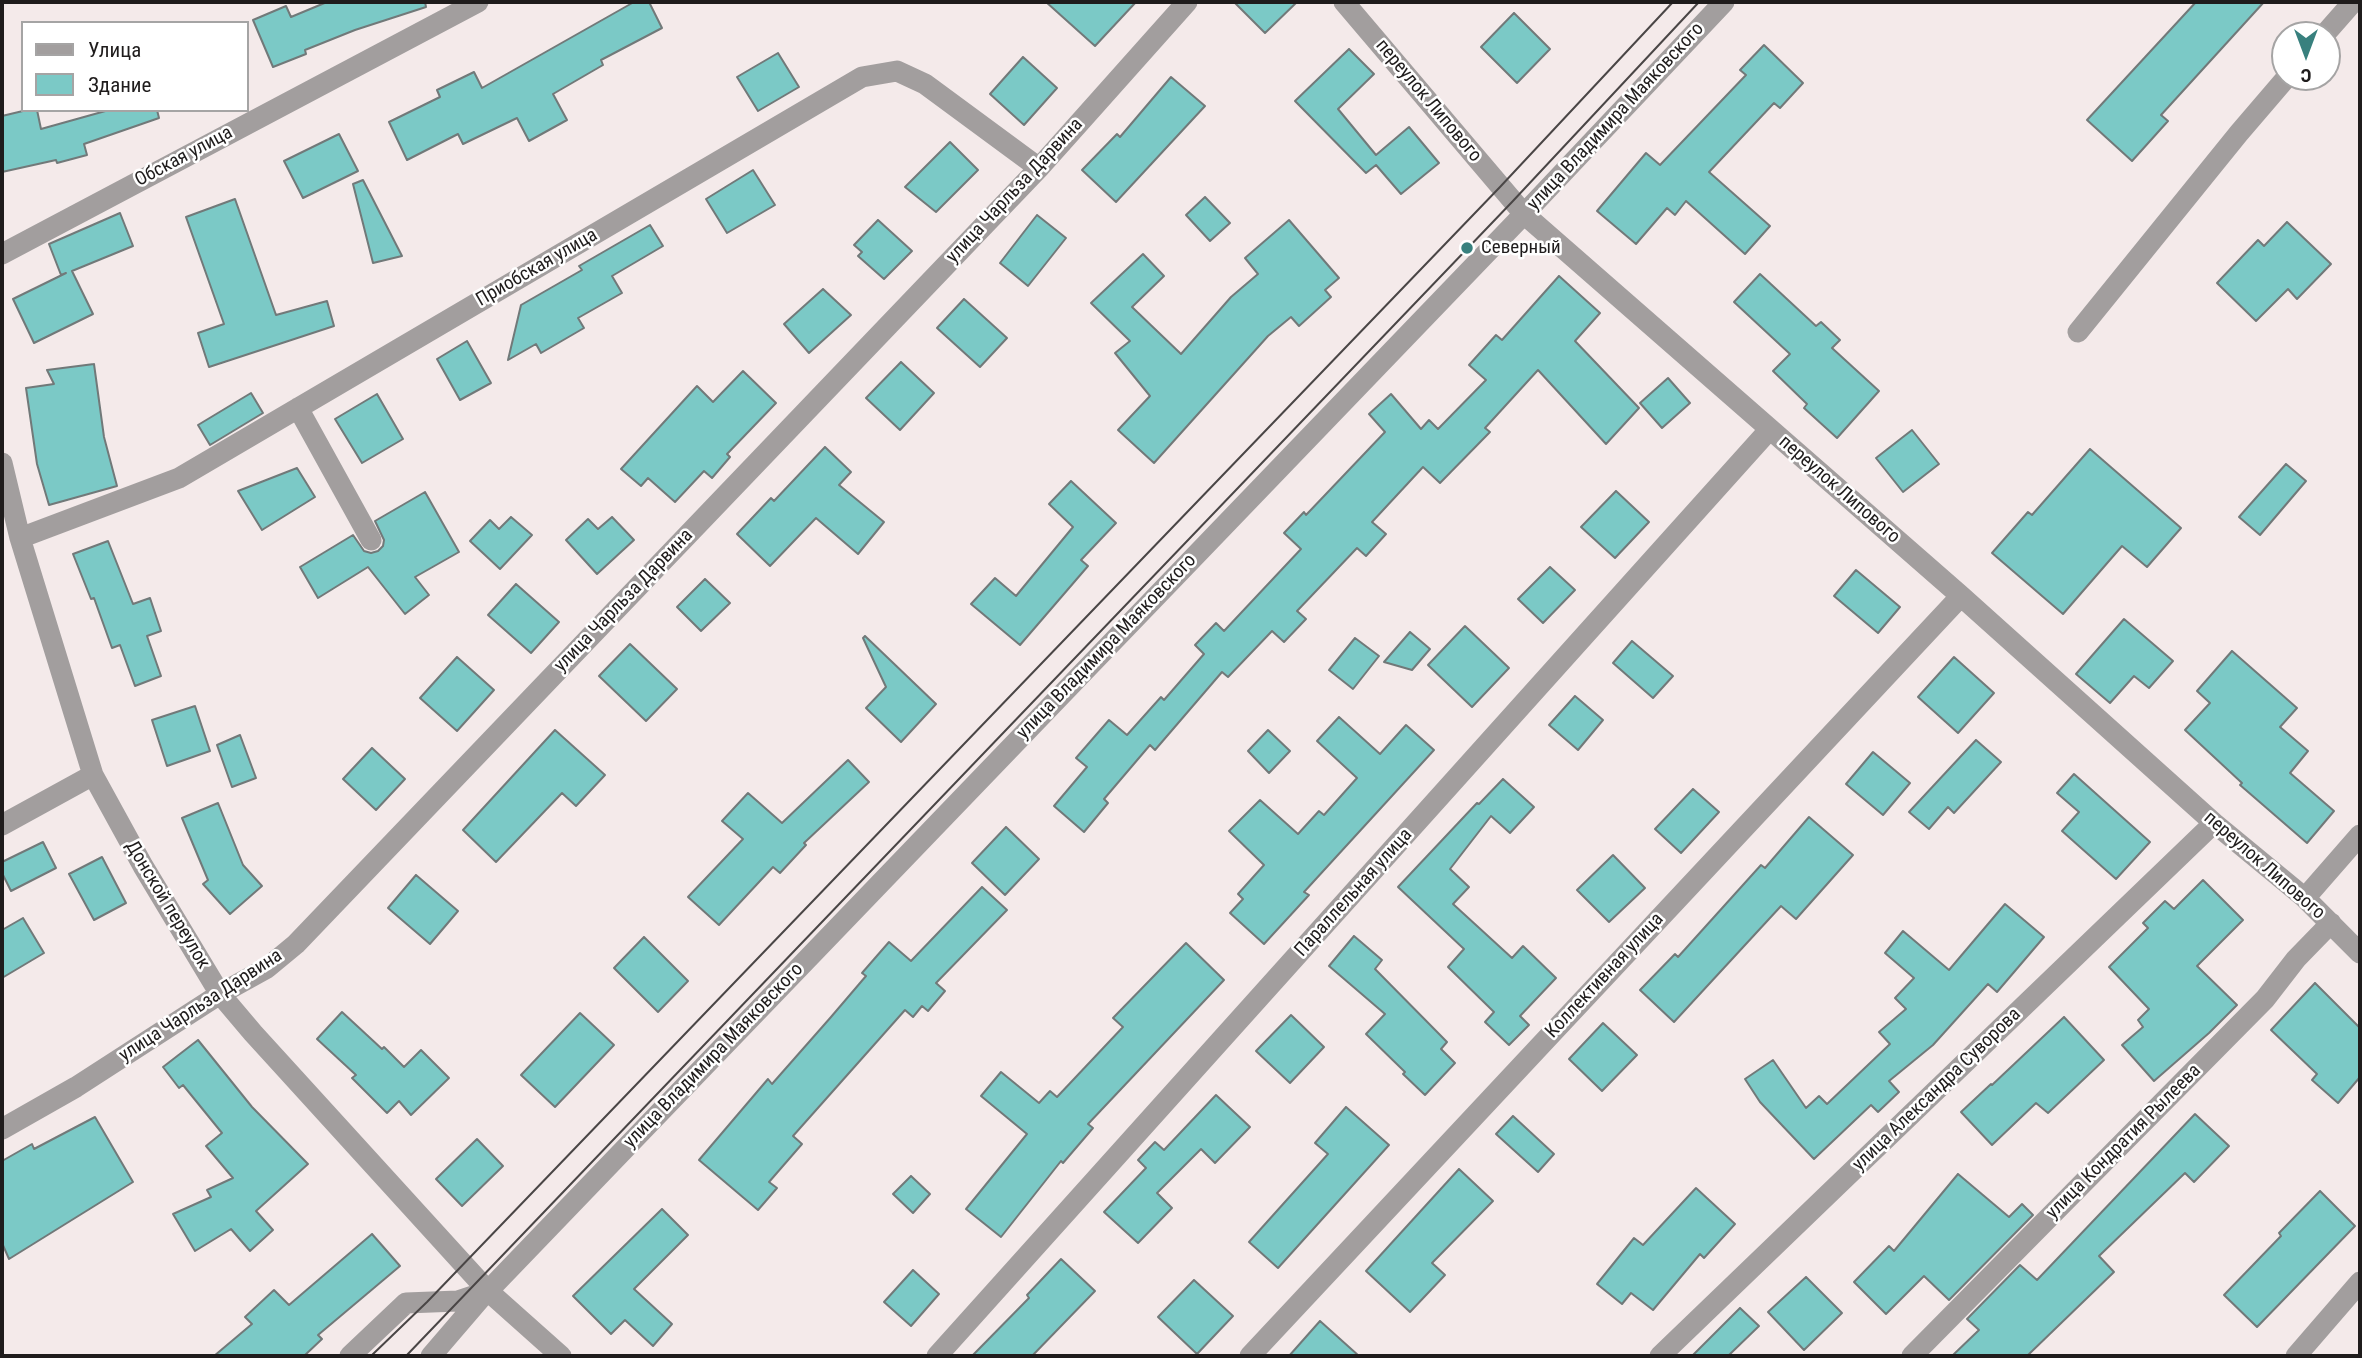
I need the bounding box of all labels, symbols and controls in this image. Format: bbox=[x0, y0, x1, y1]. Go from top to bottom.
street label: улица Владимира Маяковского bbox=[1523, 18, 1709, 216]
legend bbox=[21, 21, 248, 112]
north arrow bbox=[2271, 21, 2341, 91]
street label: переулок Липового bbox=[1370, 35, 1486, 167]
text: Улица bbox=[88, 38, 141, 62]
text: С bbox=[2301, 64, 2311, 87]
text: Здание bbox=[88, 73, 151, 97]
street label: улица Чарльза Дарвина bbox=[942, 114, 1088, 268]
street label: Обская улица bbox=[131, 122, 237, 192]
street label: Приобская улица bbox=[472, 224, 602, 312]
place label: Северный bbox=[1481, 237, 1561, 259]
marker: Северный bbox=[1459, 240, 1475, 256]
street label: переулок Липового bbox=[1774, 431, 1904, 549]
street label: улица Чарльза Дарвина bbox=[550, 525, 698, 677]
street label: улица Владимира Маяковского bbox=[1013, 550, 1201, 744]
street label: переулок Липового bbox=[2199, 807, 2329, 925]
street label: Параллельная улица bbox=[1290, 824, 1418, 962]
street label: Донской переулок bbox=[120, 837, 214, 973]
street label: Коллективная улица bbox=[1541, 909, 1669, 1043]
street label: улица Чарльза Дарвина bbox=[115, 945, 287, 1067]
street label: улица Владимира Маяковского bbox=[620, 959, 808, 1153]
street label: улица Александра Суворова bbox=[1848, 1004, 2026, 1176]
street label: улица Кондратия Рылеева bbox=[2042, 1060, 2206, 1224]

